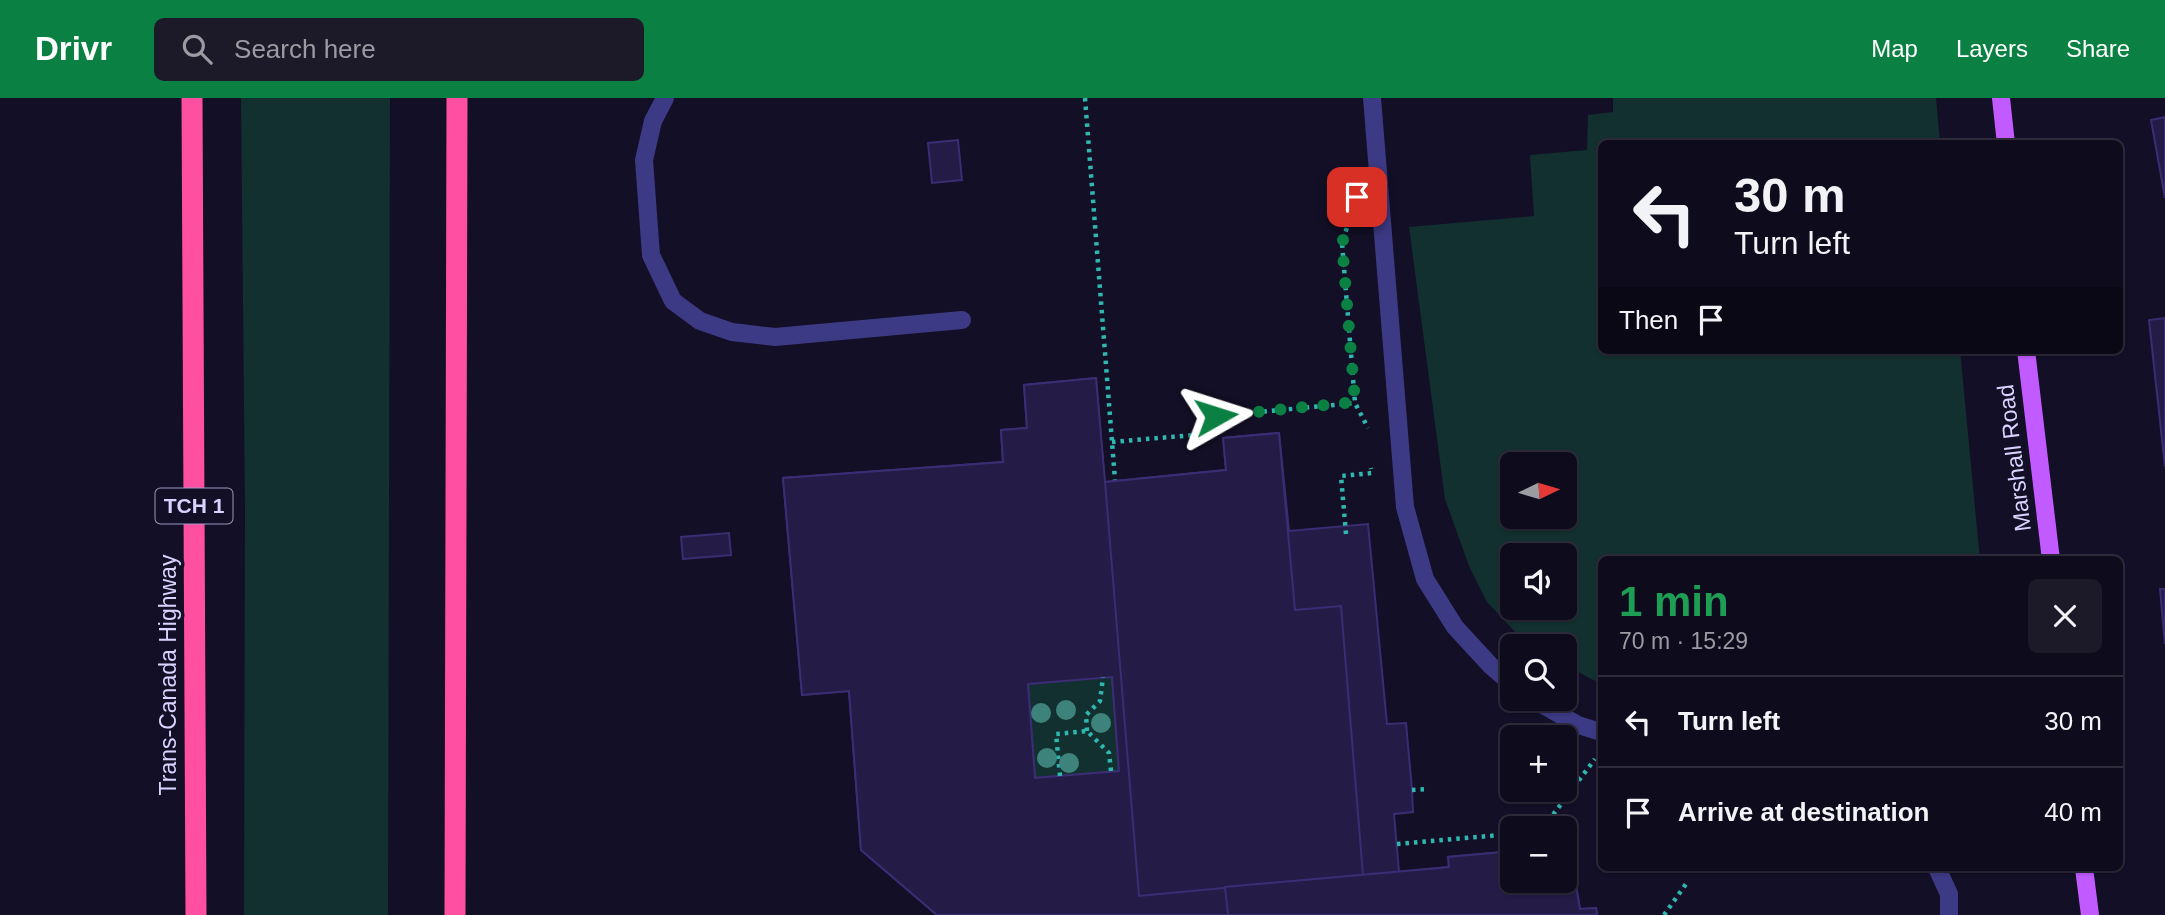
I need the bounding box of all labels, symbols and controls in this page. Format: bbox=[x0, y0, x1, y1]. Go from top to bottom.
search box bbox=[154, 18, 644, 81]
text: Drivr bbox=[35, 30, 112, 67]
icon: search bbox=[178, 30, 216, 68]
text: Search here bbox=[234, 34, 376, 64]
text: Map bbox=[1871, 35, 1918, 62]
text: Layers bbox=[1956, 35, 2028, 62]
text: Share bbox=[2066, 35, 2130, 62]
pin bbox=[1327, 167, 1387, 227]
icon: left bbox=[1619, 168, 1710, 259]
text: 30 m bbox=[1734, 168, 1846, 222]
icon: arrive bbox=[1338, 178, 1376, 216]
text: Turn left bbox=[1734, 225, 1850, 261]
icon: arrive bbox=[1692, 301, 1730, 339]
text: Then bbox=[1619, 305, 1678, 335]
position arrow bbox=[1179, 379, 1253, 453]
street label: Marshall Road bbox=[1992, 383, 2036, 533]
north arrow bbox=[1500, 452, 1577, 528]
map controls bbox=[1500, 452, 1577, 893]
road number: TCH 1 bbox=[156, 488, 232, 524]
button: sound bbox=[1500, 543, 1577, 620]
street label: Trans-Canada Highway bbox=[155, 554, 181, 795]
text: 1 min bbox=[1619, 578, 1729, 625]
button: close bbox=[2028, 579, 2102, 653]
text: 70 m · 15:29 bbox=[1619, 628, 1748, 654]
button: search bbox=[1500, 634, 1577, 711]
icon: left bbox=[1619, 703, 1657, 741]
text: Turn left bbox=[1678, 706, 1780, 736]
text: 30 m bbox=[2044, 706, 2102, 736]
button: + bbox=[1500, 725, 1577, 802]
icon: arrive bbox=[1619, 794, 1657, 832]
text: Arrive at destination bbox=[1678, 797, 1929, 827]
text: 40 m bbox=[2044, 797, 2102, 827]
button: − bbox=[1500, 816, 1577, 893]

